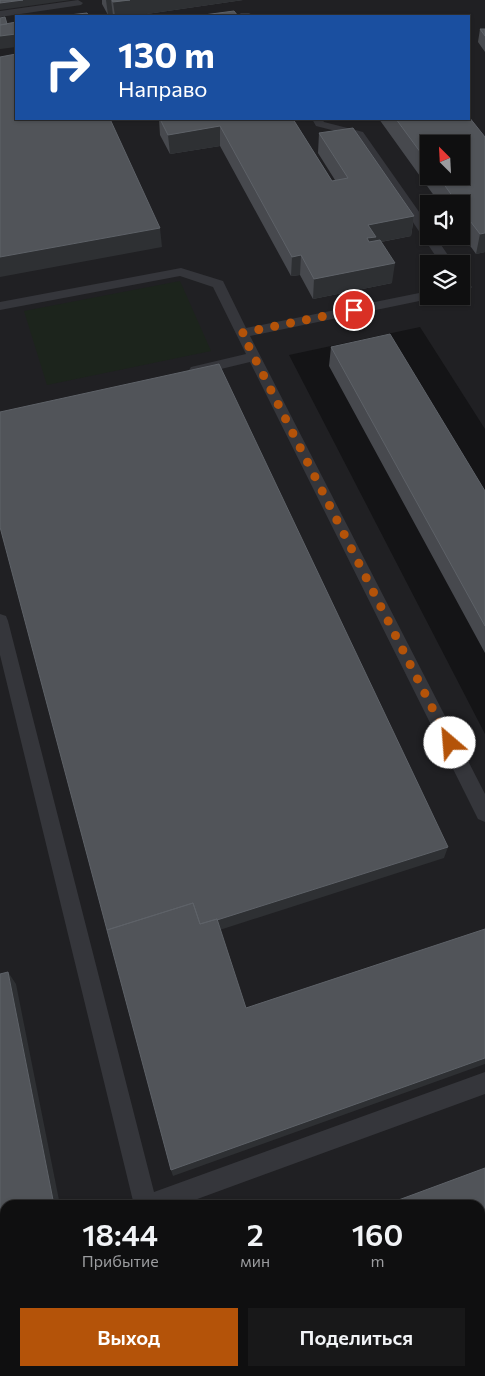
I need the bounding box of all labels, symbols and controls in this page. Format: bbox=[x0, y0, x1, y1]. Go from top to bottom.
text: 130 m bbox=[118, 32, 215, 75]
icon: right bbox=[35, 35, 100, 100]
text: Направо bbox=[118, 75, 208, 102]
north arrow bbox=[420, 135, 470, 185]
map controls bbox=[420, 135, 470, 305]
button: sound bbox=[420, 195, 470, 245]
button: layers bbox=[420, 255, 470, 305]
pin bbox=[333, 289, 375, 331]
icon: arrive bbox=[340, 296, 368, 324]
position arrow bbox=[423, 716, 475, 768]
text: 18:44 bbox=[82, 1215, 158, 1252]
text: 2 bbox=[247, 1215, 264, 1252]
text: 160 bbox=[352, 1215, 403, 1252]
text: Прибытие bbox=[82, 1251, 159, 1270]
text: мин bbox=[240, 1251, 270, 1270]
text: m bbox=[371, 1251, 384, 1270]
button: Выход bbox=[20, 1308, 238, 1366]
button: Поделиться bbox=[248, 1308, 465, 1366]

